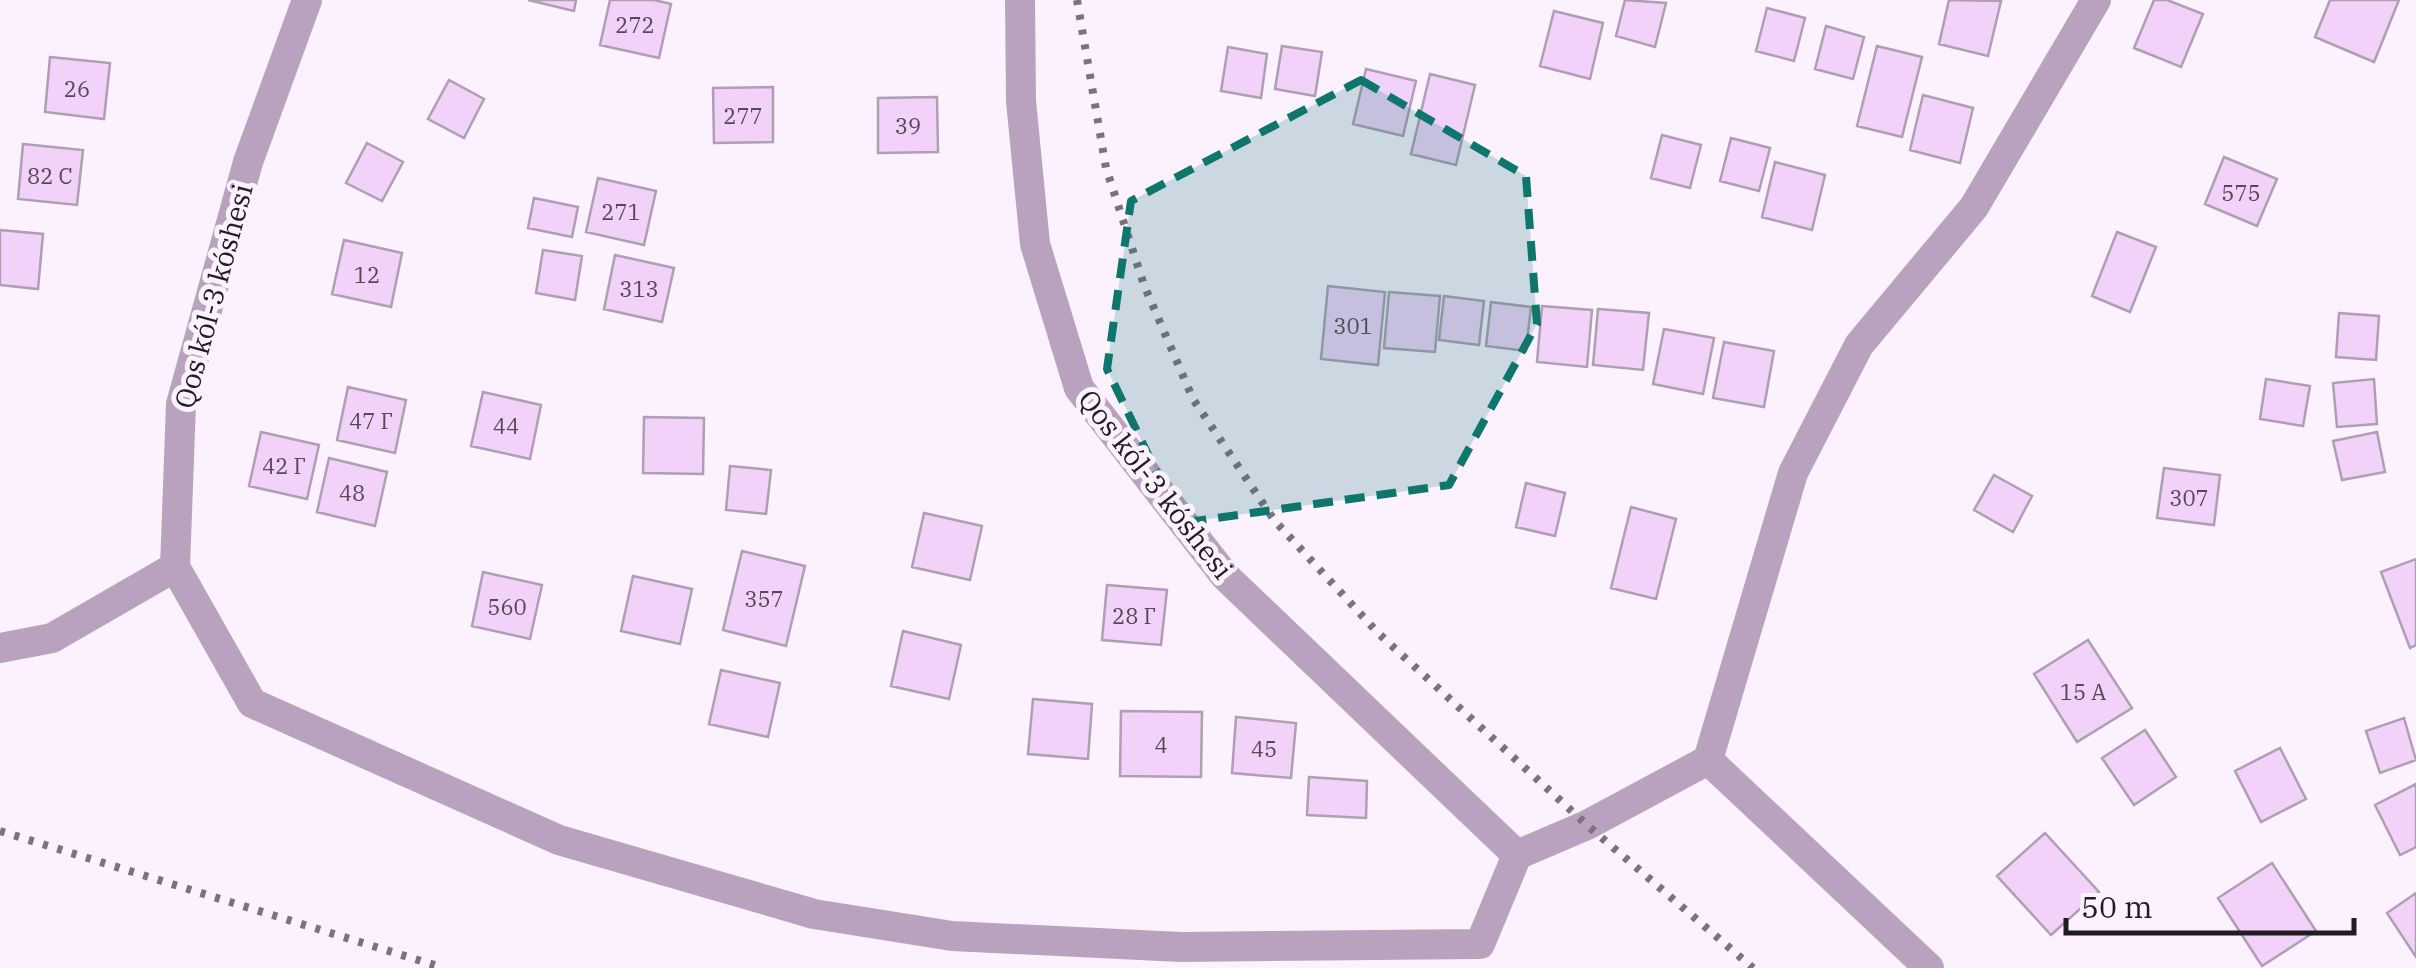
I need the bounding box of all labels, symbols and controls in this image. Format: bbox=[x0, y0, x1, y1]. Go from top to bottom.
house number: 272 bbox=[615, 10, 655, 39]
house number: 26 bbox=[64, 74, 90, 103]
house number: 277 bbox=[723, 101, 763, 130]
house number: 39 bbox=[895, 111, 921, 140]
house number: 82 С bbox=[27, 161, 73, 190]
house number: 575 bbox=[2221, 178, 2261, 207]
street label: Qos kól-3 kóshesi bbox=[165, 180, 261, 412]
house number: 271 bbox=[601, 197, 641, 226]
house number: 12 bbox=[354, 260, 380, 289]
house number: 313 bbox=[619, 274, 659, 303]
house number: 301 bbox=[1333, 311, 1373, 340]
street label: Qos kól-3 kóshesi bbox=[1070, 382, 1242, 586]
house number: 47 Г bbox=[349, 406, 393, 435]
house number: 44 bbox=[493, 411, 519, 440]
house number: 42 Г bbox=[262, 451, 306, 480]
house number: 48 bbox=[339, 478, 365, 507]
house number: 307 bbox=[2169, 483, 2209, 512]
house number: 357 bbox=[744, 584, 784, 613]
house number: 560 bbox=[487, 592, 527, 621]
house number: 28 Г bbox=[1112, 601, 1156, 630]
house number: 15 А bbox=[2060, 677, 2106, 706]
house number: 4 bbox=[1154, 730, 1168, 759]
house number: 45 bbox=[1251, 734, 1277, 763]
scale bar bbox=[2066, 873, 2354, 935]
text: 50 m bbox=[2081, 887, 2153, 926]

